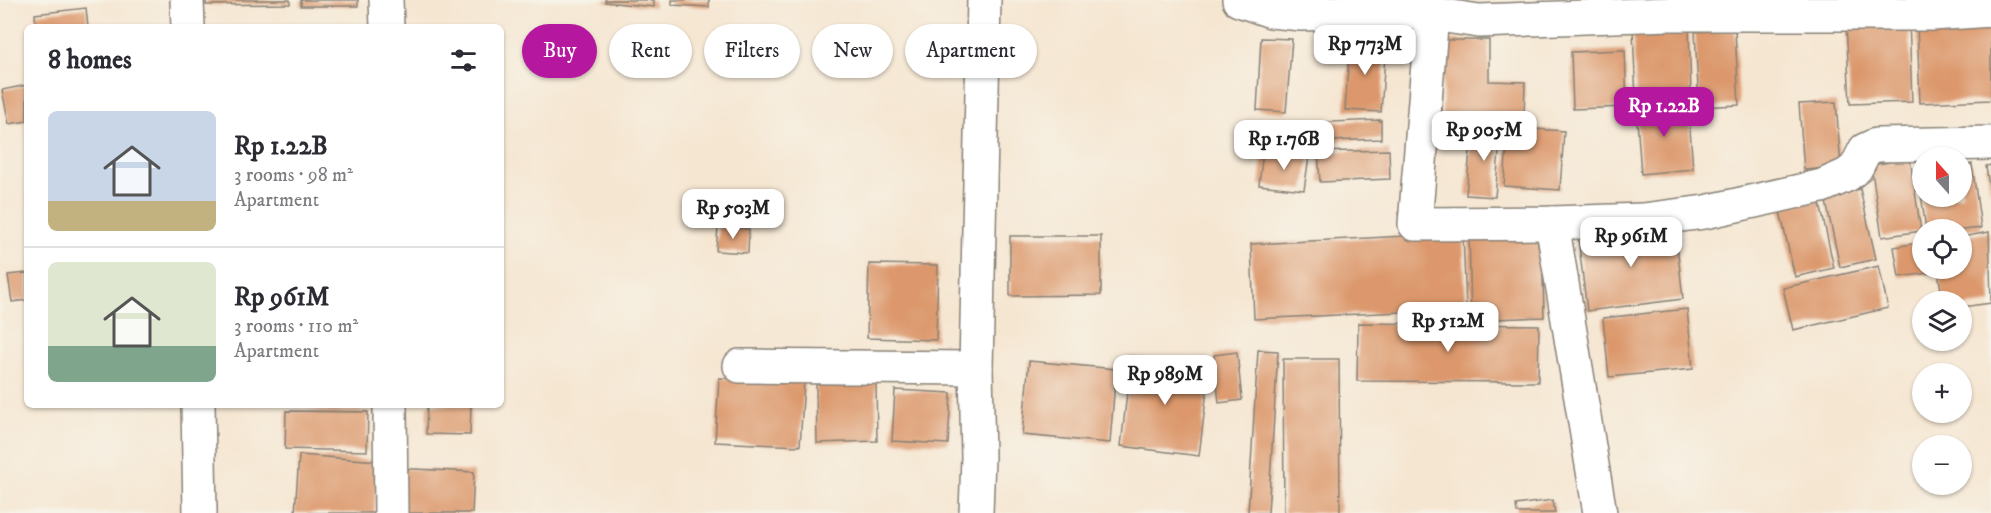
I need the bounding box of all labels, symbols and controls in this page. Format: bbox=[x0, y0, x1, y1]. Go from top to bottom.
chip: Buy bbox=[522, 24, 597, 78]
chip: Rent bbox=[609, 24, 692, 78]
chip: Filters bbox=[704, 24, 800, 78]
chip: New bbox=[812, 24, 893, 78]
chip: Apartment bbox=[905, 24, 1037, 78]
pin: Rp 773M bbox=[1310, 25, 1420, 76]
text: Rp 773M bbox=[1328, 32, 1402, 57]
text: 8 homes bbox=[48, 44, 132, 77]
icon: filters bbox=[447, 44, 480, 77]
pin: Rp 1.22B bbox=[1602, 87, 1726, 138]
text: Rp 1.22B bbox=[1628, 94, 1700, 119]
pin: Rp 905M bbox=[1429, 111, 1539, 162]
text: Rp 905M bbox=[1446, 118, 1522, 143]
pin: Rp 1.76B bbox=[1222, 120, 1346, 171]
text: Rp 1.76B bbox=[1248, 127, 1320, 152]
text: Rp 1.22B bbox=[234, 130, 328, 163]
icon: home bbox=[96, 135, 168, 207]
north arrow bbox=[1912, 147, 1972, 207]
map controls bbox=[1912, 147, 1972, 495]
text: 3 rooms · 98 m² bbox=[234, 163, 353, 188]
text: Apartment bbox=[234, 188, 319, 213]
pin: Rp 503M bbox=[678, 189, 788, 240]
text: Rp 503M bbox=[696, 196, 770, 221]
pin: Rp 961M bbox=[1576, 217, 1686, 268]
button: locate bbox=[1912, 219, 1972, 279]
text: Rp 961M bbox=[1594, 224, 1668, 249]
text: Rp 961M bbox=[234, 281, 330, 314]
icon: home bbox=[96, 286, 168, 358]
button: layers bbox=[1912, 291, 1972, 351]
pin: Rp 512M bbox=[1393, 302, 1503, 353]
text: Rp 512M bbox=[1411, 309, 1485, 334]
text: 3 rooms · 110 m² bbox=[234, 314, 358, 339]
text: Apartment bbox=[234, 339, 319, 364]
pin: Rp 989M bbox=[1110, 355, 1220, 406]
text: Rp 989M bbox=[1127, 362, 1203, 387]
button: + bbox=[1912, 363, 1972, 423]
button: − bbox=[1912, 435, 1972, 495]

